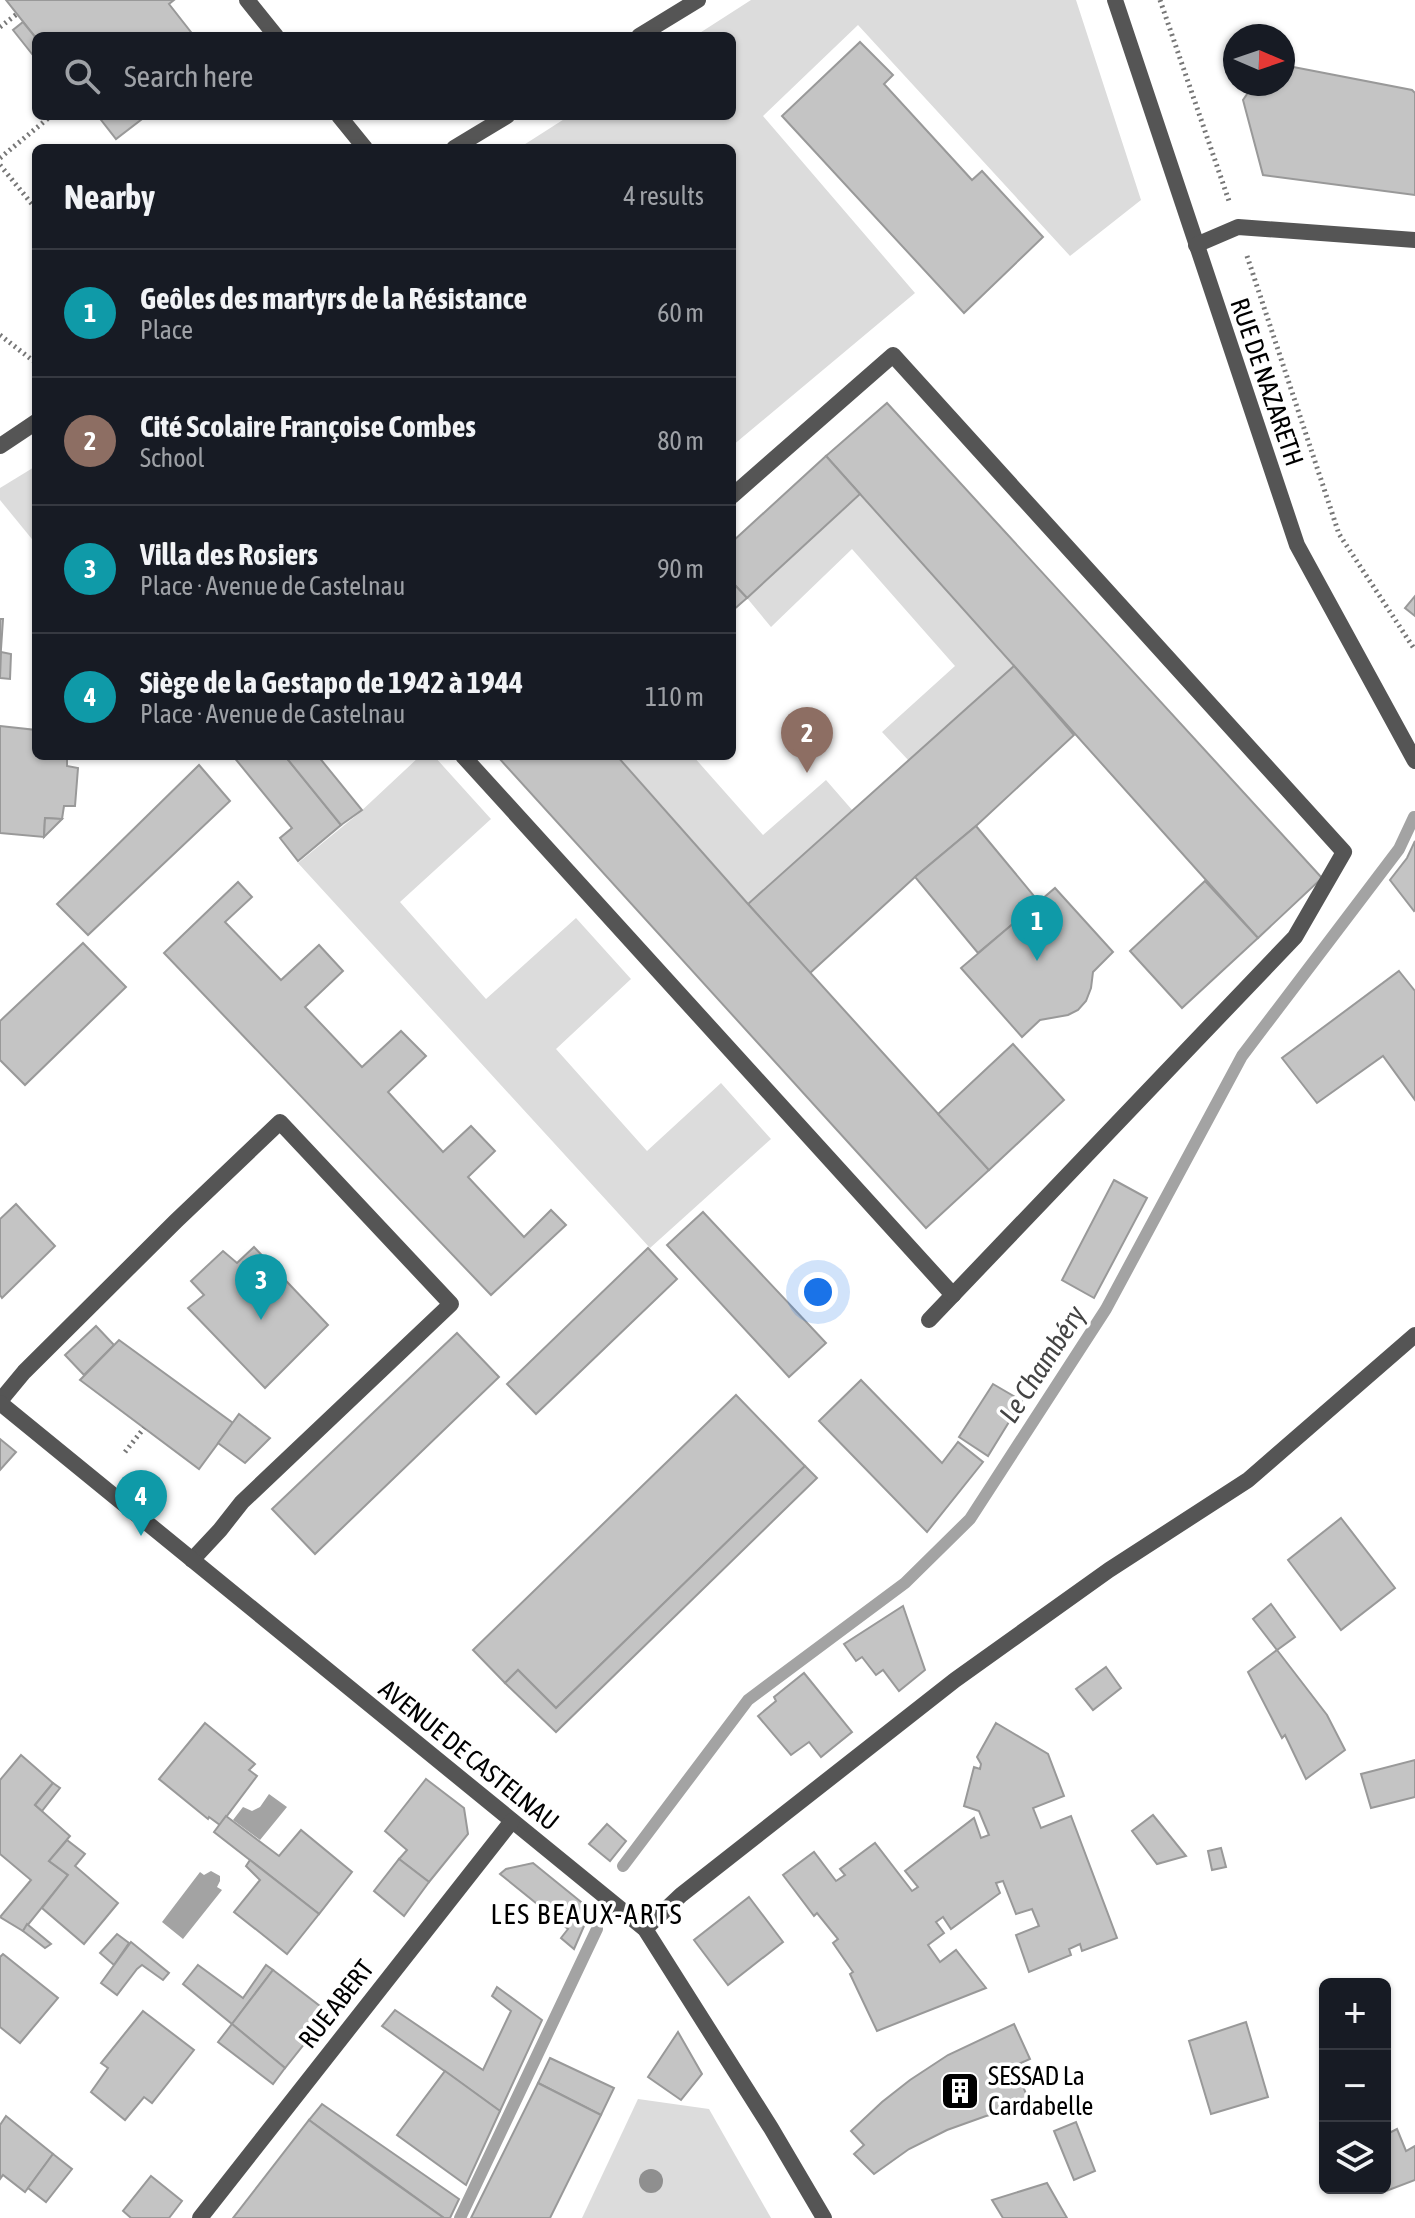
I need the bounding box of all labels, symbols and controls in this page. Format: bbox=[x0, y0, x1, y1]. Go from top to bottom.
north arrow bbox=[1223, 24, 1295, 96]
search box bbox=[32, 32, 736, 120]
icon: search bbox=[60, 54, 104, 98]
text: Search here bbox=[124, 59, 253, 93]
text: Nearby bbox=[64, 177, 155, 216]
text: 4 results bbox=[623, 181, 704, 211]
text: Geôles des martyrs de la Résistance bbox=[140, 281, 527, 315]
street label: RUE DE NAZARETH bbox=[1224, 294, 1310, 470]
text: 1 bbox=[84, 298, 96, 328]
text: 60 m bbox=[657, 298, 704, 328]
text: Place bbox=[140, 315, 193, 345]
text: Cité Scolaire Françoise Combes bbox=[140, 409, 476, 443]
text: 2 bbox=[84, 426, 96, 456]
text: 80 m bbox=[657, 426, 704, 456]
text: School bbox=[140, 443, 204, 473]
text: Villa des Rosiers bbox=[140, 537, 318, 571]
text: 3 bbox=[84, 554, 96, 584]
text: 90 m bbox=[657, 554, 704, 584]
text: Place · Avenue de Castelnau bbox=[140, 571, 405, 601]
text: Siège de la Gestapo de 1942 à 1944 bbox=[140, 665, 523, 699]
text: 4 bbox=[84, 682, 96, 712]
text: 110 m bbox=[645, 682, 704, 712]
text: Place · Avenue de Castelnau bbox=[140, 699, 405, 729]
pin: 2 bbox=[781, 707, 833, 773]
pin: 1 bbox=[1011, 895, 1063, 961]
pin: 3 bbox=[235, 1254, 287, 1320]
your location bbox=[798, 1272, 838, 1312]
water label: Le Chambéry bbox=[992, 1299, 1092, 1428]
pin: 4 bbox=[115, 1470, 167, 1536]
street label: AVENUE DE CASTELNAU bbox=[373, 1674, 565, 1836]
district label: LES BEAUX-ARTS bbox=[490, 1898, 684, 1930]
street label: RUE ABERT bbox=[292, 1954, 380, 2054]
map controls bbox=[1319, 1978, 1391, 2194]
button: + bbox=[1319, 1978, 1391, 2050]
button: − bbox=[1319, 2050, 1391, 2122]
place label: SESSAD La Cardabelle bbox=[988, 2061, 1093, 2121]
building icon: SESSAD La Cardabelle bbox=[939, 2070, 981, 2112]
button: layers bbox=[1319, 2122, 1391, 2194]

